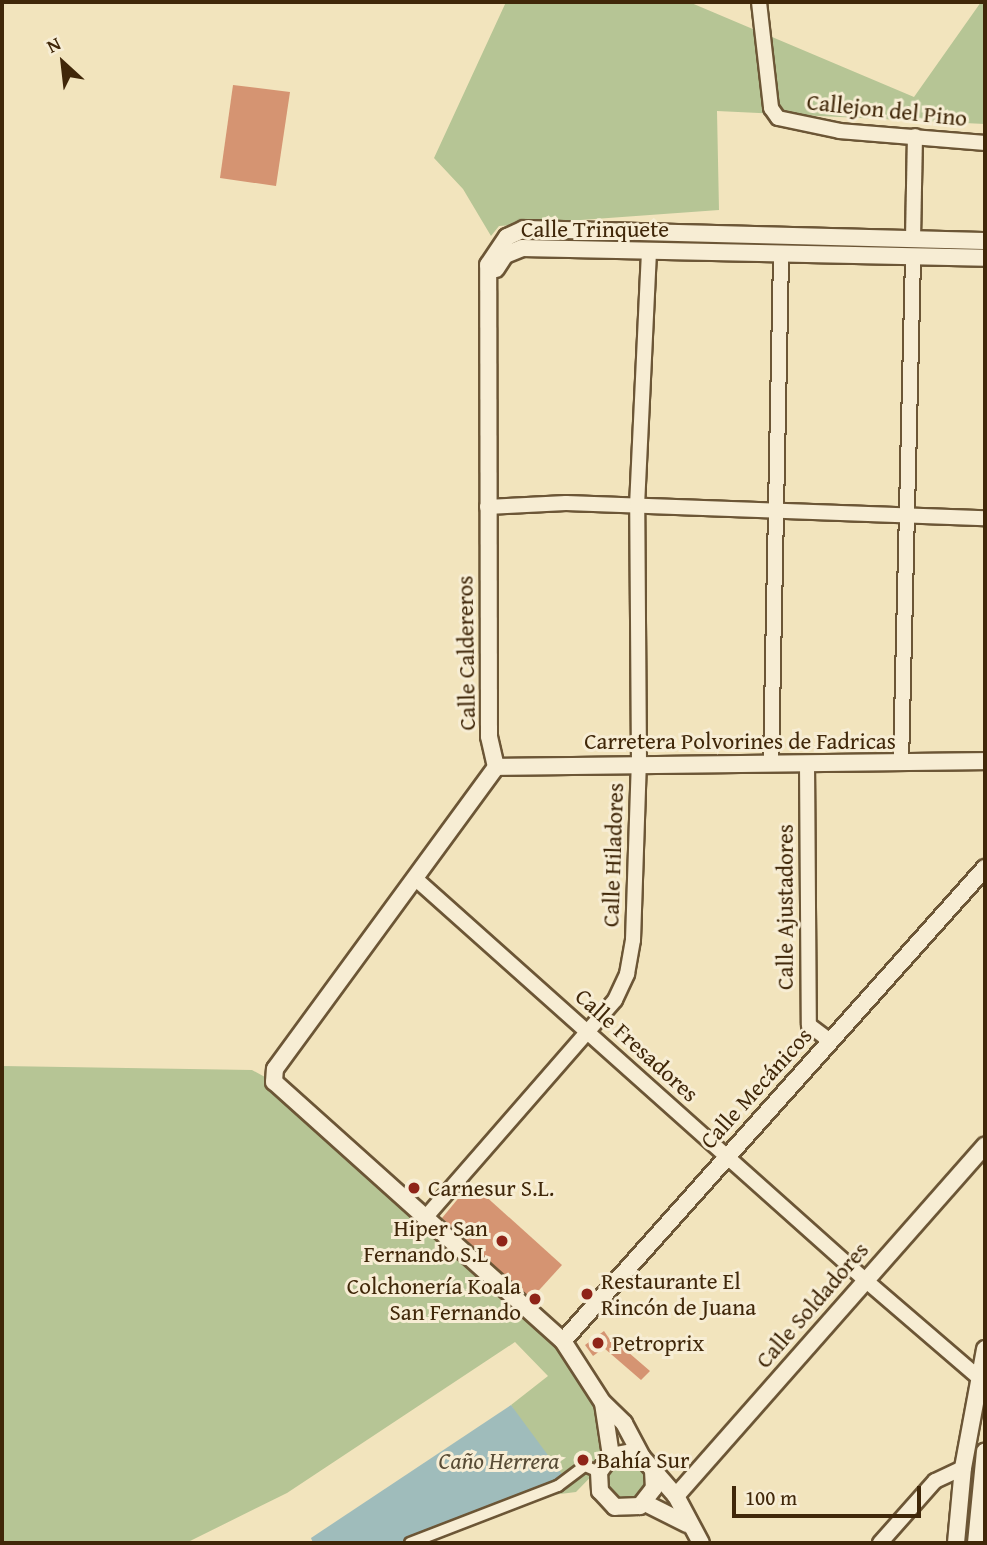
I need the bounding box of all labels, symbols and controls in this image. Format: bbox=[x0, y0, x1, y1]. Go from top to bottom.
north arrow bbox=[28, 28, 98, 98]
text: N bbox=[41, 29, 65, 60]
street label: Callejon del Pino bbox=[805, 88, 969, 132]
street label: Calle Trinquete bbox=[521, 215, 669, 243]
street label: Calle Caldereros bbox=[451, 575, 481, 731]
street label: Carretera Polvorines de Fadricas bbox=[584, 727, 896, 755]
street label: Calle Hiladores bbox=[597, 782, 629, 928]
street label: Calle Ajustadores bbox=[771, 824, 799, 990]
street label: Calle Fresadores bbox=[570, 982, 704, 1108]
street label: Calle Mecánicos bbox=[694, 1022, 818, 1154]
place label: Carnesur S.L. bbox=[428, 1174, 554, 1202]
marker: Carnesur S.L. bbox=[406, 1180, 422, 1196]
place label: Hiper San Fernando S.L bbox=[364, 1214, 488, 1268]
marker: Hiper San Fernando S.L bbox=[494, 1233, 510, 1249]
street label: Calle Soldadores bbox=[750, 1236, 874, 1374]
place label: Restaurante El Rincón de Juana bbox=[601, 1267, 756, 1321]
place label: Colchonería Koala San Fernando bbox=[347, 1272, 521, 1326]
marker: Restaurante El Rincón de Juana bbox=[579, 1286, 595, 1302]
marker: Colchonería Koala San Fernando bbox=[527, 1291, 543, 1307]
place label: Petroprix bbox=[612, 1329, 704, 1357]
marker: Petroprix bbox=[590, 1335, 606, 1351]
place label: Bahía Sur bbox=[597, 1446, 689, 1474]
water label: Caño Herrera bbox=[439, 1447, 559, 1475]
marker: Bahía Sur bbox=[575, 1452, 591, 1468]
scale bar bbox=[735, 1472, 924, 1516]
text: 100 m bbox=[745, 1482, 797, 1513]

